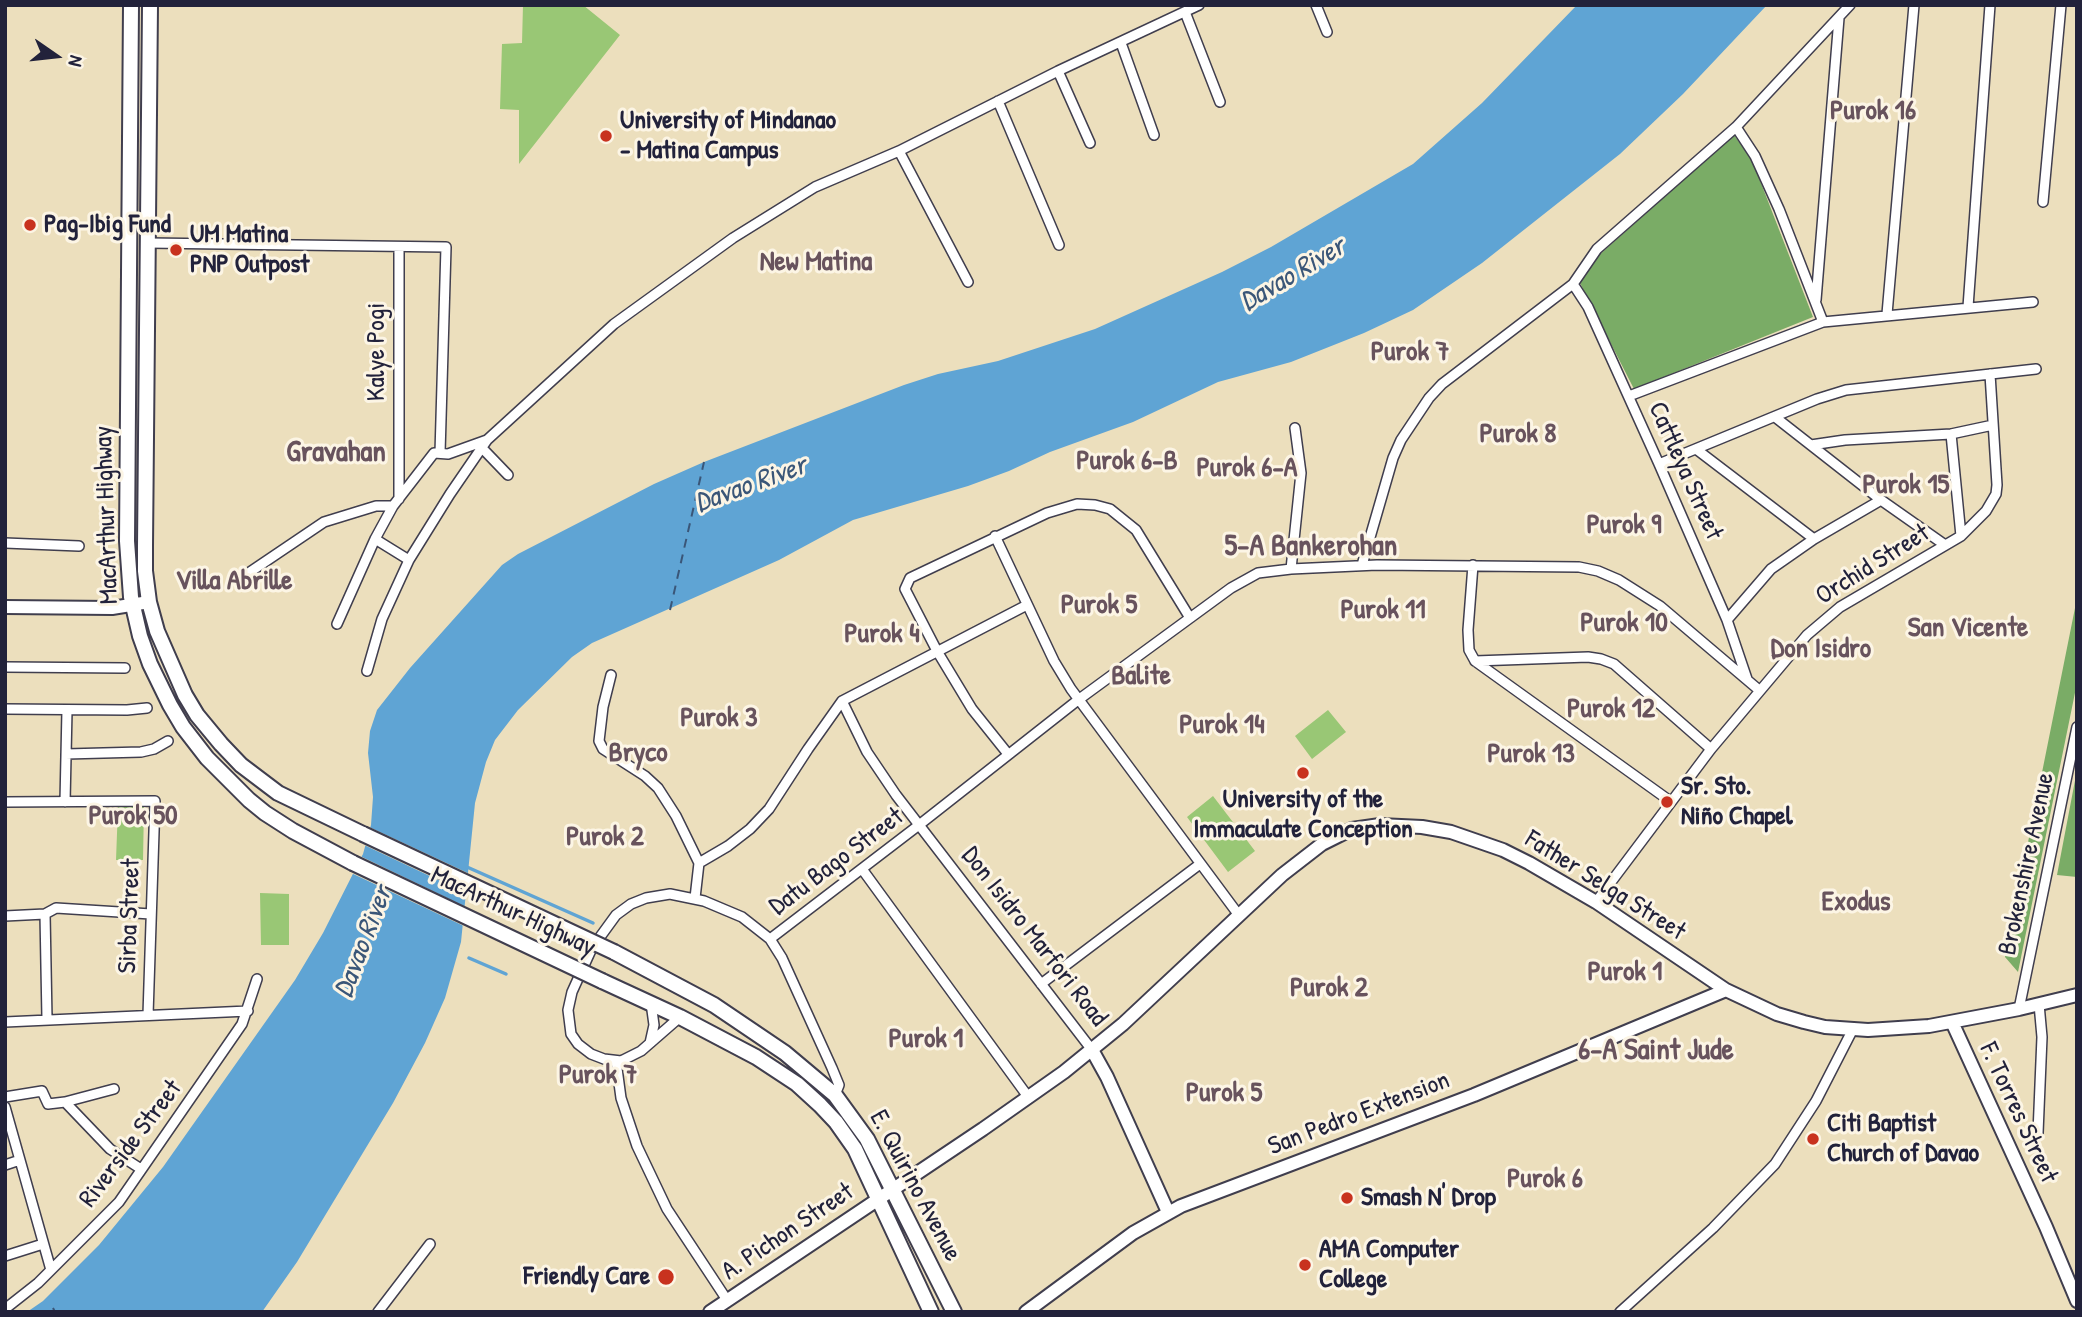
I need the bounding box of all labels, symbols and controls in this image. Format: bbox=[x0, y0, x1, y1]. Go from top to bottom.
north arrow bbox=[21, 21, 91, 91]
text: N bbox=[63, 53, 90, 69]
district label: Purok 16 bbox=[1830, 95, 1916, 129]
place label: University of Mindanao - Matina Campus bbox=[620, 105, 836, 166]
marker: University of Mindanao - Matina Campus bbox=[598, 128, 614, 144]
place label: Pag-Ibig Fund bbox=[44, 209, 171, 241]
marker: Pag-Ibig Fund bbox=[22, 217, 38, 233]
place label: UM Matina PNP Outpost bbox=[190, 219, 309, 280]
water label: Davao River bbox=[1235, 231, 1351, 319]
marker: UM Matina PNP Outpost bbox=[168, 242, 184, 258]
district label: New Matina bbox=[760, 246, 872, 280]
street label: Kalye Pogi bbox=[361, 303, 393, 401]
district label: Purok 7 bbox=[1371, 336, 1449, 370]
street label: Cattleya Street bbox=[1641, 397, 1729, 545]
district label: Purok 8 bbox=[1480, 418, 1556, 452]
street label: MacArthur Highway bbox=[88, 425, 126, 605]
district label: Gravahan bbox=[286, 435, 386, 471]
district label: Purok 6-B bbox=[1076, 445, 1178, 479]
water label: Davao River bbox=[691, 449, 811, 521]
district label: Purok 6-A bbox=[1197, 452, 1297, 486]
district label: Purok 15 bbox=[1863, 469, 1949, 503]
district label: Purok 9 bbox=[1586, 509, 1662, 543]
street label: Orchid Street bbox=[1810, 518, 1936, 612]
district label: 5-A Bankerohan bbox=[1225, 529, 1397, 565]
district label: Villa Abrille bbox=[176, 565, 292, 599]
district label: Purok 5 bbox=[1061, 589, 1137, 623]
district label: Purok 11 bbox=[1340, 594, 1426, 628]
district label: Purok 10 bbox=[1580, 607, 1668, 641]
district label: San Vicente bbox=[1908, 612, 2028, 646]
district label: Purok 4 bbox=[844, 618, 920, 652]
district label: Don Isidro bbox=[1771, 633, 1871, 667]
district label: Balite bbox=[1111, 660, 1171, 694]
district label: Purok 12 bbox=[1567, 693, 1655, 727]
district label: Purok 3 bbox=[680, 702, 758, 736]
district label: Purok 14 bbox=[1179, 709, 1265, 743]
district label: Bryco bbox=[609, 737, 667, 771]
district label: Purok 13 bbox=[1487, 738, 1575, 772]
marker: University of the Immaculate Conception bbox=[1295, 765, 1311, 781]
street label: Brokenshire Avenue bbox=[1992, 770, 2062, 958]
place label: Sr. Sto. Niño Chapel bbox=[1681, 771, 1793, 832]
place label: University of the Immaculate Conception bbox=[1193, 784, 1413, 846]
marker: Sr. Sto. Niño Chapel bbox=[1659, 794, 1675, 810]
district label: Purok 50 bbox=[88, 800, 178, 834]
street label: Datu Bago Street bbox=[764, 801, 910, 923]
district label: Purok 2 bbox=[566, 821, 644, 855]
street label: Father Selga Street bbox=[1519, 824, 1691, 948]
street label: Don Isidro Marfori Road bbox=[954, 841, 1114, 1033]
street label: Sirba Street bbox=[112, 858, 148, 974]
street label: MacArthur Highway bbox=[426, 860, 600, 964]
water label: Davao River bbox=[327, 882, 401, 1002]
district label: Exodus bbox=[1821, 886, 1891, 920]
district label: Purok 1 bbox=[1588, 956, 1662, 990]
district label: Purok 2 bbox=[1290, 972, 1368, 1006]
district label: Purok 1 bbox=[889, 1023, 963, 1057]
district label: 6-A Saint Jude bbox=[1578, 1033, 1734, 1069]
street label: F. Torres Street bbox=[1972, 1038, 2064, 1188]
district label: Purok 7 bbox=[559, 1059, 637, 1093]
street label: San Pedro Extension bbox=[1264, 1065, 1454, 1163]
street label: Riverside Street bbox=[73, 1074, 189, 1214]
district label: Purok 5 bbox=[1186, 1077, 1262, 1111]
street label: E. Quirino Avenue bbox=[862, 1105, 968, 1267]
place label: Citi Baptist Church of Davao bbox=[1827, 1108, 1979, 1170]
marker: Citi Baptist Church of Davao bbox=[1805, 1131, 1821, 1147]
district label: Purok 6 bbox=[1507, 1163, 1583, 1197]
street label: A. Pichon Street bbox=[716, 1176, 860, 1288]
place label: Smash N' Drop bbox=[1361, 1182, 1496, 1214]
marker: Smash N' Drop bbox=[1339, 1190, 1355, 1206]
place label: AMA Computer College bbox=[1319, 1234, 1459, 1296]
marker: AMA Computer College bbox=[1297, 1257, 1313, 1273]
place label: Friendly Care bbox=[523, 1261, 650, 1293]
marker: Friendly Care bbox=[656, 1267, 676, 1287]

